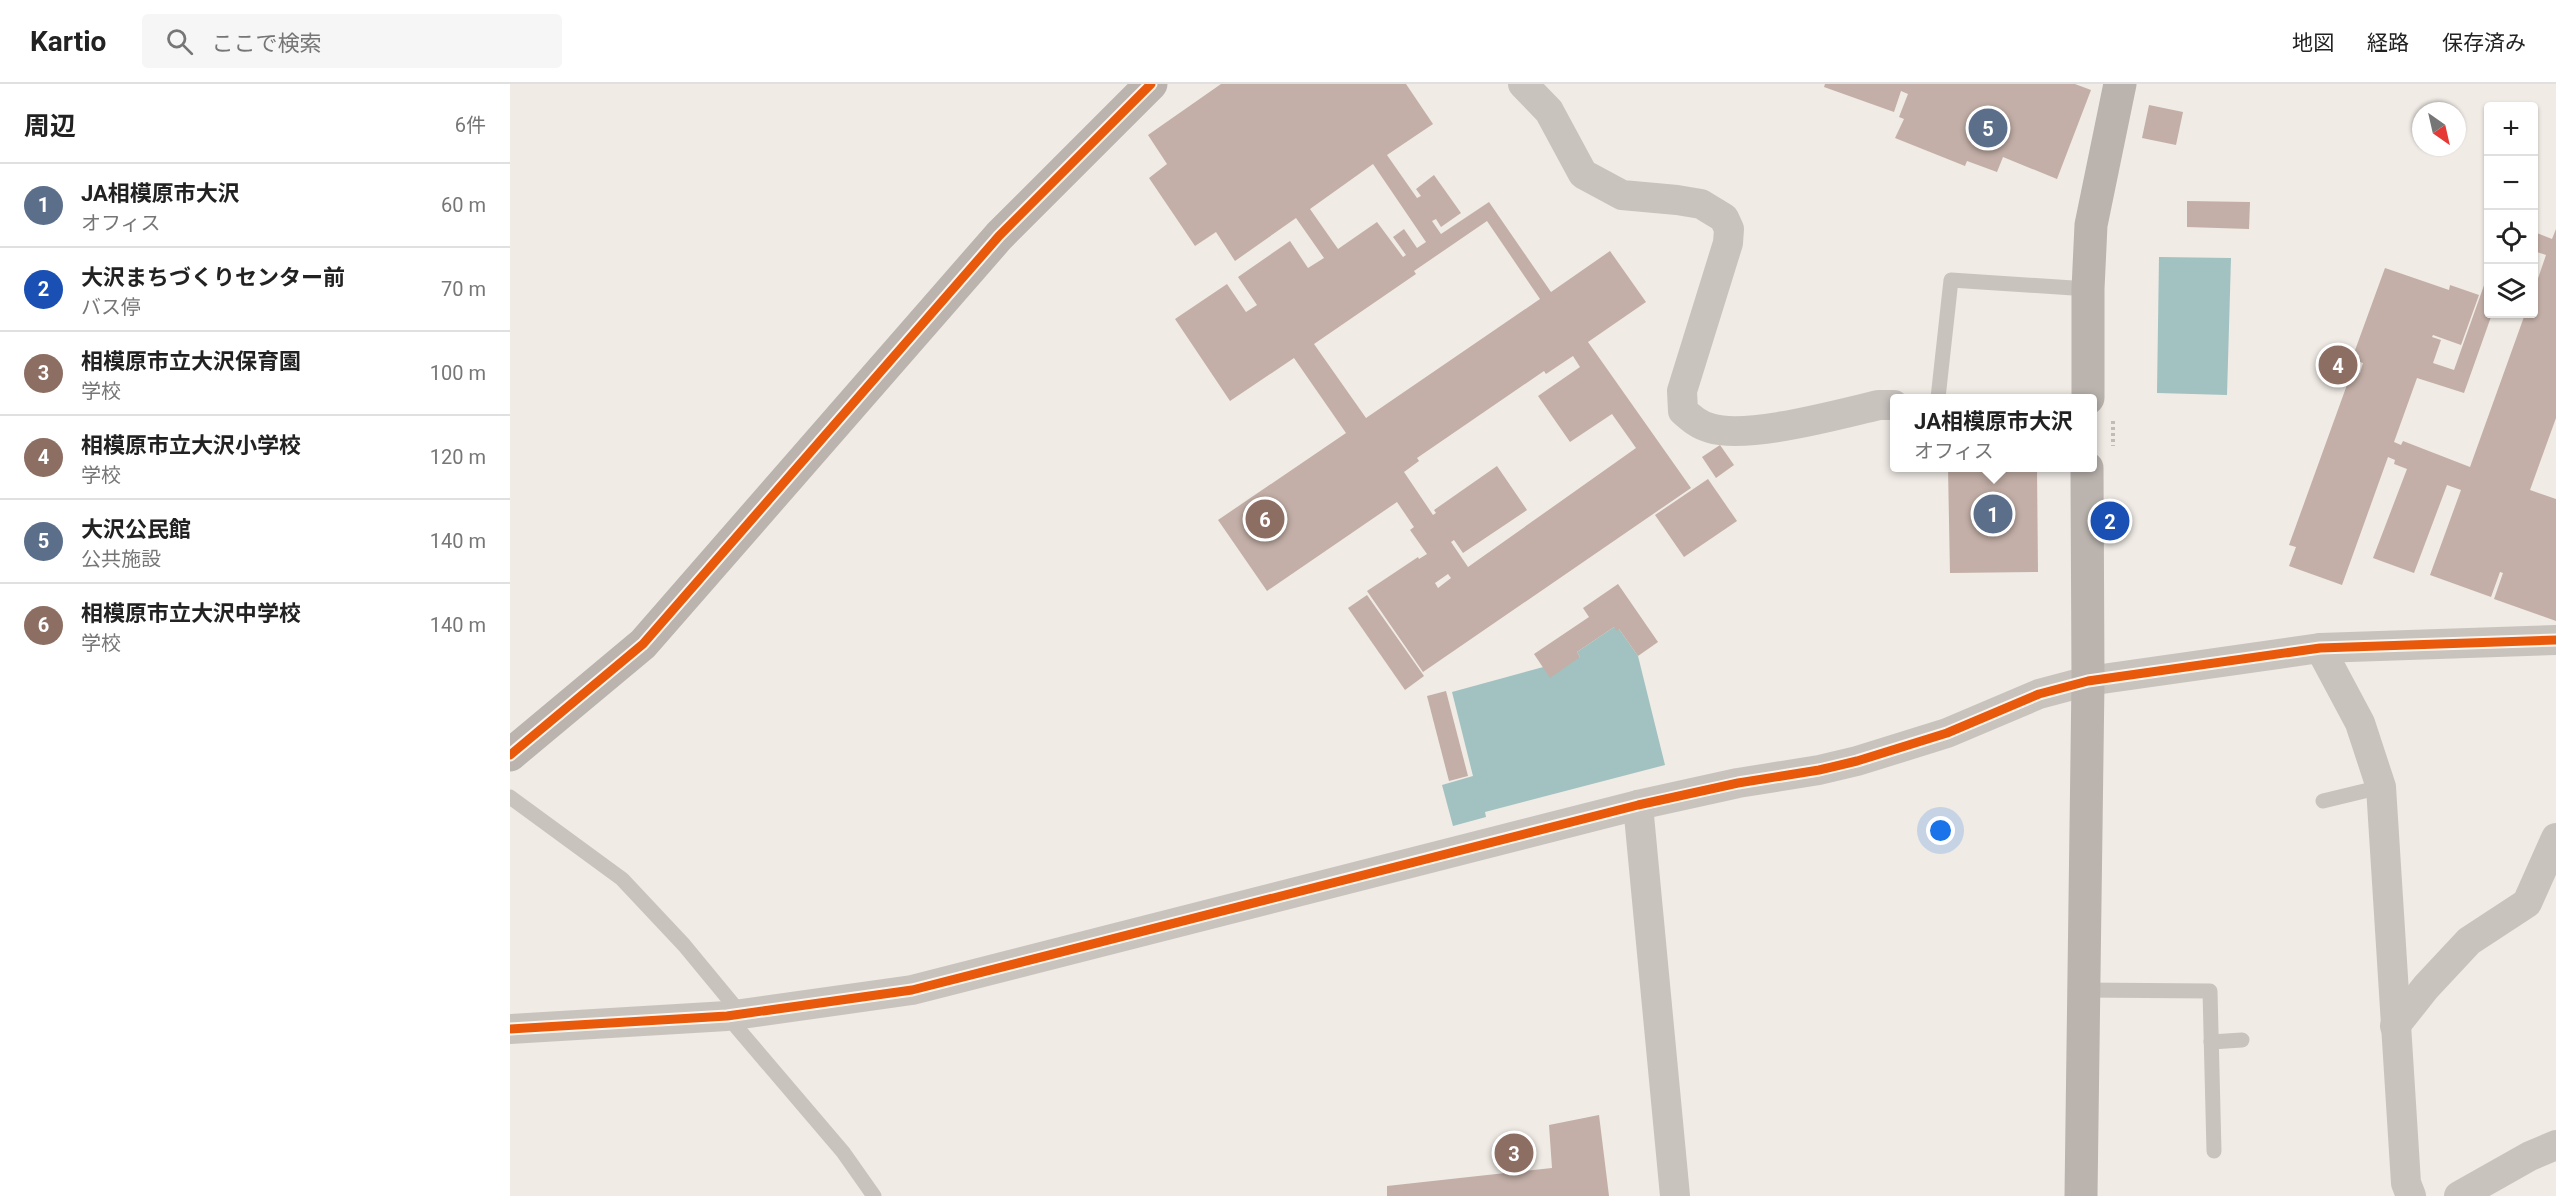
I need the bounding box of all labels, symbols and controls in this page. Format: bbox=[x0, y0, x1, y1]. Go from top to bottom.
search box bbox=[142, 14, 562, 68]
text: Kartio bbox=[30, 25, 106, 58]
icon: search bbox=[163, 25, 196, 58]
text: ここで検索 bbox=[211, 31, 321, 56]
text: 地図 bbox=[2292, 31, 2334, 55]
text: 経路 bbox=[2367, 31, 2409, 55]
text: 保存済み bbox=[2442, 31, 2526, 55]
north arrow bbox=[2412, 102, 2466, 156]
map controls bbox=[2484, 102, 2538, 318]
button: + bbox=[2484, 102, 2538, 156]
pin: 5 bbox=[1968, 106, 2008, 150]
text: 周辺 bbox=[24, 111, 76, 141]
text: 6件 bbox=[455, 113, 486, 137]
button: − bbox=[2484, 156, 2538, 210]
text: JA相模原市大沢 bbox=[81, 181, 240, 206]
text: 1 bbox=[38, 193, 49, 217]
text: 60 m bbox=[441, 193, 486, 217]
button: locate bbox=[2484, 210, 2538, 264]
text: オフィス bbox=[81, 211, 161, 235]
button: layers bbox=[2484, 264, 2538, 318]
text: 大沢まちづくりセンター前 bbox=[81, 265, 345, 290]
text: 2 bbox=[38, 277, 49, 301]
text: 70 m bbox=[441, 277, 486, 301]
text: バス停 bbox=[81, 295, 141, 319]
pin: 4 bbox=[2318, 342, 2358, 388]
text: 相模原市立大沢保育園 bbox=[81, 349, 301, 374]
text: 3 bbox=[38, 361, 49, 385]
text: 100 m bbox=[430, 361, 486, 385]
text: 学校 bbox=[81, 379, 121, 403]
popup bbox=[1890, 394, 2097, 472]
text: JA相模原市大沢 bbox=[1914, 409, 2073, 434]
text: 相模原市立大沢小学校 bbox=[81, 433, 301, 458]
text: オフィス bbox=[1914, 439, 1994, 463]
text: 4 bbox=[38, 445, 49, 469]
text: 120 m bbox=[430, 445, 486, 469]
text: 学校 bbox=[81, 463, 121, 487]
pin: 1 bbox=[1974, 492, 2012, 536]
pin: 6 bbox=[1246, 496, 1284, 542]
pin: 2 bbox=[2090, 498, 2130, 544]
text: 大沢公民館 bbox=[81, 517, 191, 542]
text: 5 bbox=[38, 529, 49, 553]
text: 140 m bbox=[430, 529, 486, 553]
text: 公共施設 bbox=[81, 547, 161, 571]
text: 相模原市立大沢中学校 bbox=[81, 601, 301, 626]
text: 6 bbox=[38, 613, 49, 637]
text: 140 m bbox=[430, 613, 486, 637]
text: 学校 bbox=[81, 631, 121, 655]
your location bbox=[1926, 816, 1955, 845]
pin: 3 bbox=[1494, 1130, 1534, 1176]

